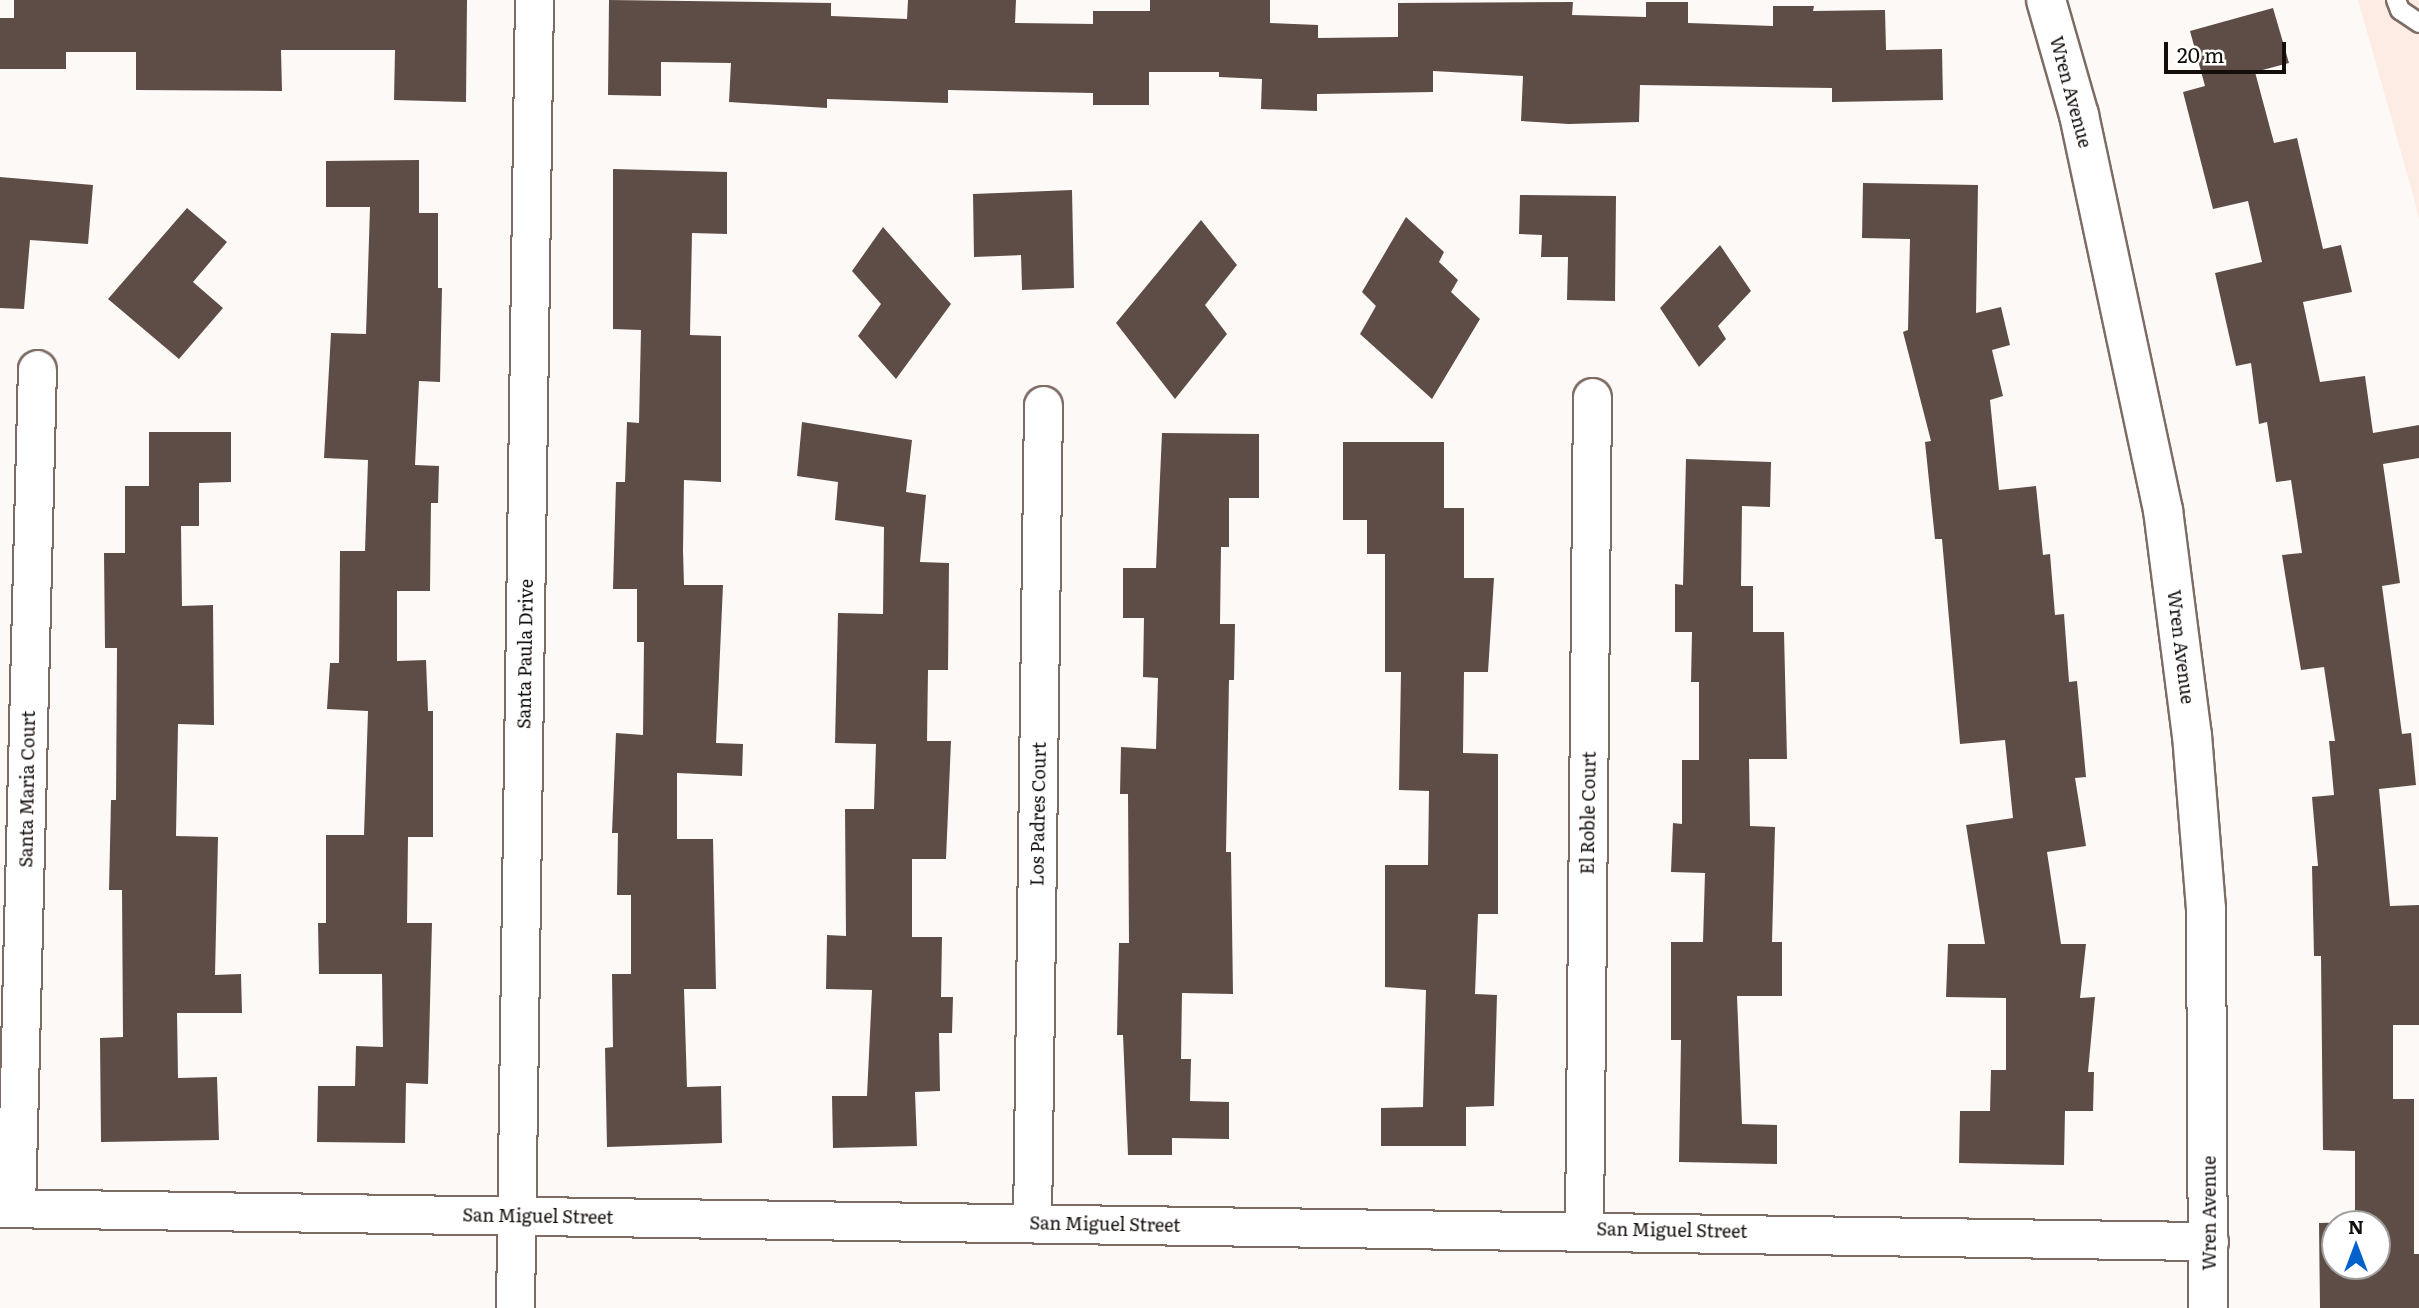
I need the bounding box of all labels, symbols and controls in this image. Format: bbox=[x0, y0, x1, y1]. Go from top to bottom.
scale bar bbox=[2167, 28, 2290, 72]
street label: Wren Avenue bbox=[2046, 34, 2096, 150]
text: 20 m bbox=[2177, 38, 2224, 69]
street label: Santa Paula Drive bbox=[513, 579, 537, 729]
street label: Wren Avenue bbox=[2163, 589, 2199, 705]
street label: Santa Maria Court bbox=[15, 710, 39, 868]
street label: Los Padres Court bbox=[1026, 742, 1050, 886]
street label: El Roble Court bbox=[1576, 751, 1600, 875]
street label: Wren Avenue bbox=[2198, 1156, 2220, 1270]
street label: San Miguel Street bbox=[462, 1204, 614, 1228]
north arrow bbox=[2321, 1210, 2391, 1280]
street label: San Miguel Street bbox=[1029, 1212, 1181, 1236]
text: N bbox=[2348, 1212, 2364, 1240]
street label: San Miguel Street bbox=[1596, 1218, 1748, 1242]

